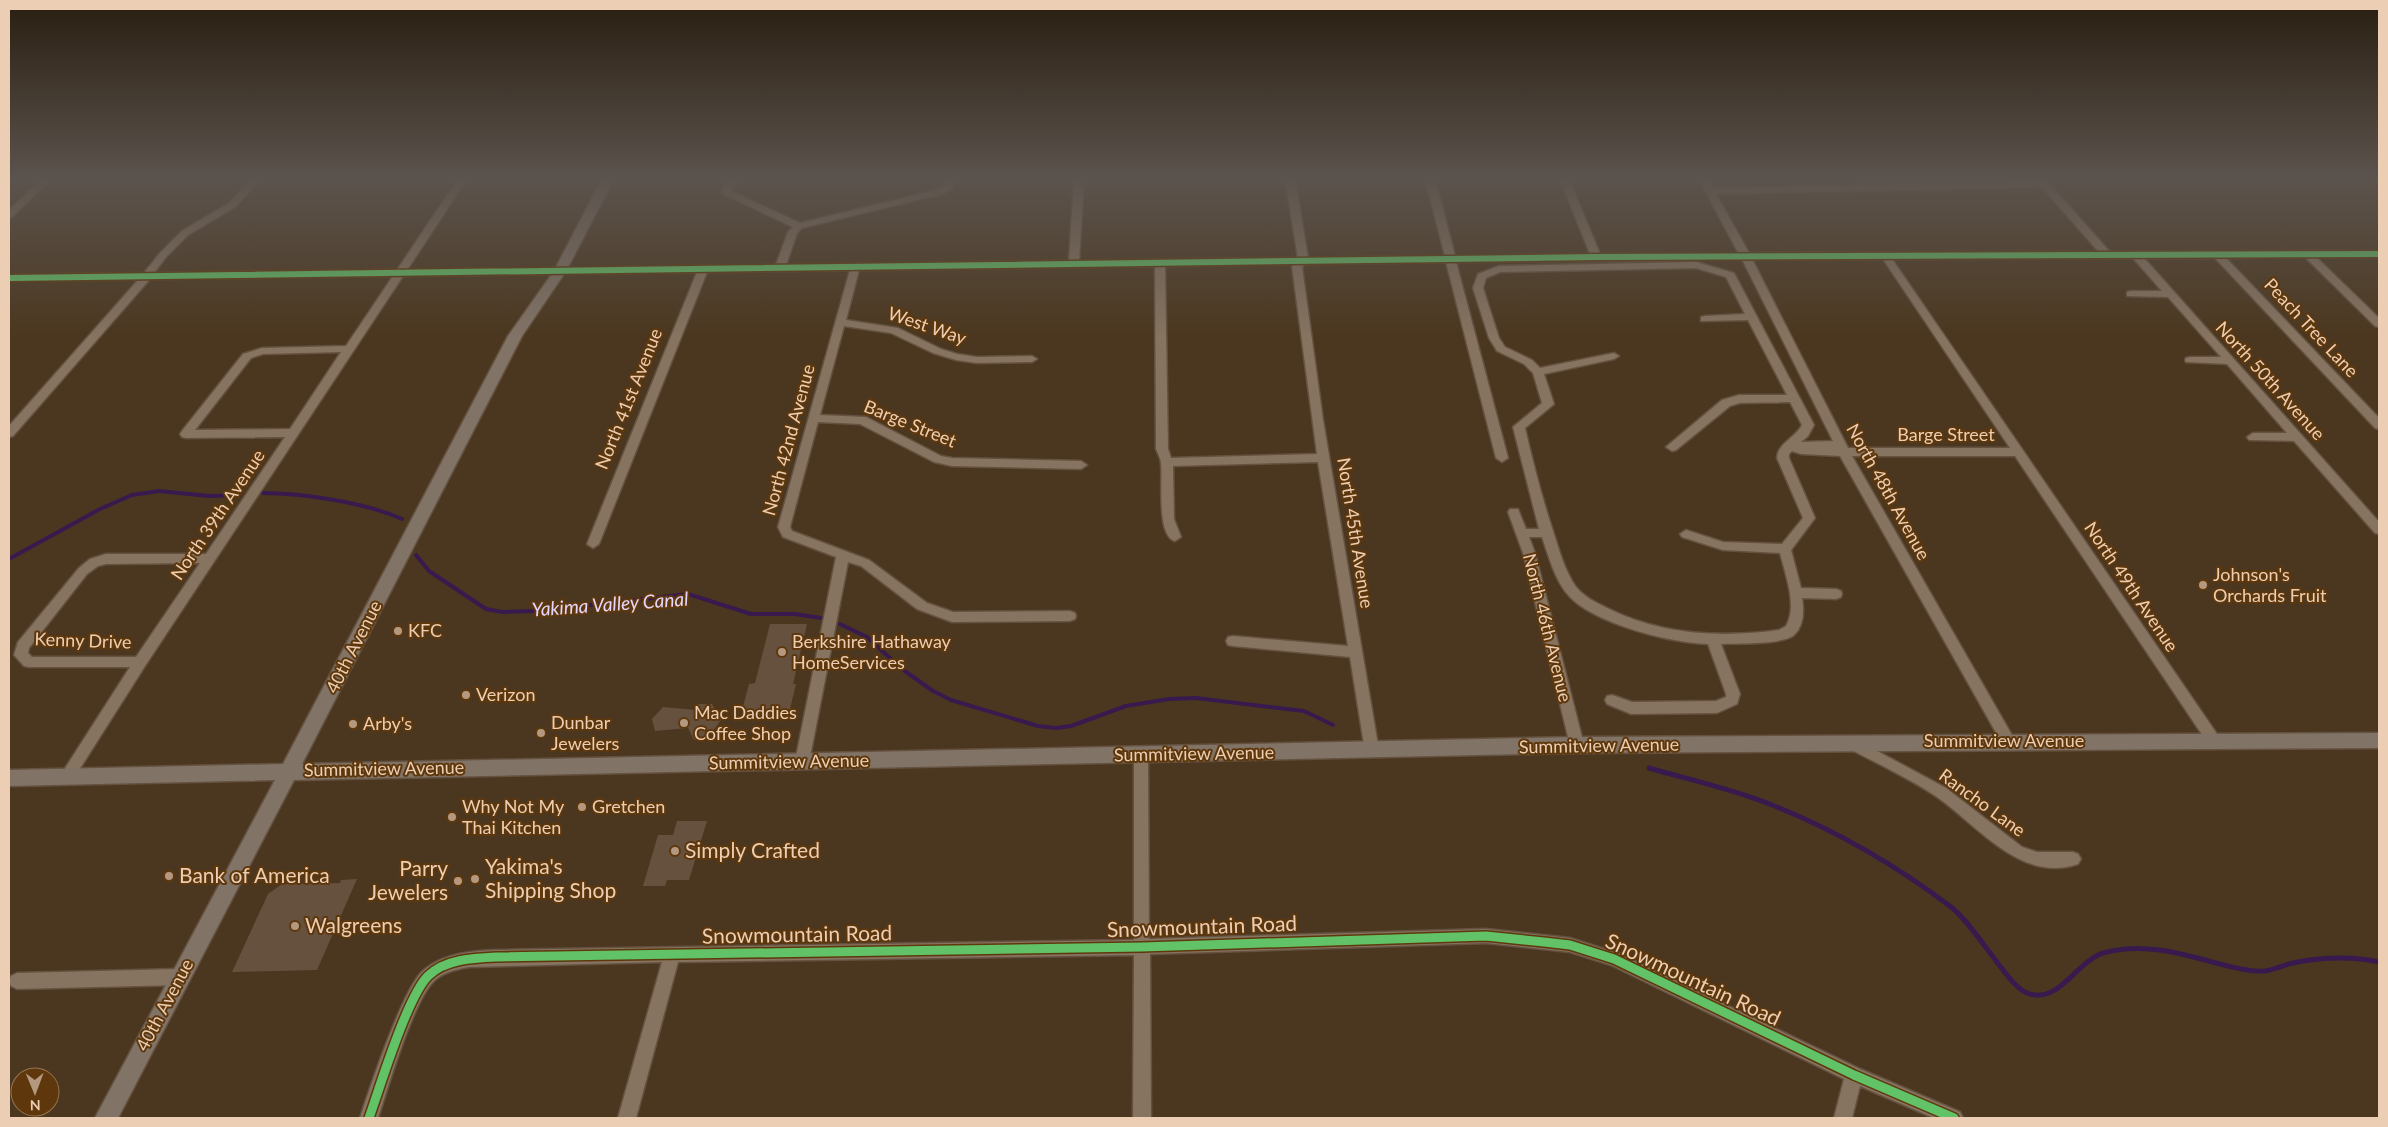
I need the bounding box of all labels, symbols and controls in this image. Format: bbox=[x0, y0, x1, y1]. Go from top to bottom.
street label: Peach Tree Lane bbox=[2260, 273, 2363, 382]
street label: West Way bbox=[885, 301, 970, 349]
street label: North 50th Avenue bbox=[2212, 316, 2330, 444]
street label: North 41st Avenue bbox=[590, 325, 666, 472]
street label: North 42nd Avenue bbox=[757, 362, 819, 518]
street label: Barge Street bbox=[861, 395, 960, 452]
street label: North 48th Avenue bbox=[1842, 420, 1935, 563]
street label: Barge Street bbox=[1897, 423, 1995, 445]
street label: North 39th Avenue bbox=[165, 445, 269, 584]
street label: North 45th Avenue bbox=[1333, 456, 1379, 610]
street label: North 49th Avenue bbox=[2080, 517, 2184, 656]
street label: North 46th Avenue bbox=[1519, 551, 1577, 704]
place label: Johnson's Orchards Fruit bbox=[2213, 563, 2327, 606]
marker: Johnson's Orchards Fruit bbox=[2197, 579, 2209, 591]
water label: Yakima Valley Canal bbox=[531, 587, 689, 620]
street label: 40th Avenue bbox=[320, 597, 386, 697]
place label: KFC bbox=[408, 619, 442, 641]
marker: KFC bbox=[392, 625, 404, 637]
street label: Kenny Drive bbox=[34, 627, 132, 653]
place label: Berkshire Hathaway HomeServices bbox=[792, 630, 952, 673]
marker: Berkshire Hathaway HomeServices bbox=[776, 646, 788, 658]
place label: Verizon bbox=[476, 683, 535, 705]
marker: Verizon bbox=[460, 689, 472, 701]
place label: Mac Daddies Coffee Shop bbox=[694, 701, 797, 744]
place label: Dunbar Jewelers bbox=[551, 711, 619, 754]
place label: Arby's bbox=[363, 712, 412, 734]
marker: Mac Daddies Coffee Shop bbox=[678, 717, 690, 729]
marker: Arby's bbox=[347, 718, 359, 730]
marker: Dunbar Jewelers bbox=[535, 727, 547, 739]
street label: Summitview Avenue bbox=[1924, 729, 2084, 751]
street label: Summitview Avenue bbox=[1519, 733, 1679, 757]
street label: Summitview Avenue bbox=[1114, 741, 1274, 765]
street label: Summitview Avenue bbox=[709, 749, 869, 773]
street label: Summitview Avenue bbox=[304, 756, 464, 780]
street label: Rancho Lane bbox=[1935, 764, 2030, 841]
place label: Why Not My Thai Kitchen bbox=[462, 795, 565, 838]
place label: Gretchen bbox=[592, 795, 665, 817]
marker: Gretchen bbox=[576, 801, 588, 813]
marker: Why Not My Thai Kitchen bbox=[446, 811, 458, 823]
place label: Simply Crafted bbox=[685, 837, 820, 862]
marker: Simply Crafted bbox=[669, 845, 681, 857]
place label: Yakima's Shipping Shop bbox=[485, 853, 616, 902]
place label: Parry Jewelers bbox=[368, 855, 448, 904]
place label: Bank of America bbox=[179, 862, 330, 887]
marker: Bank of America bbox=[163, 870, 175, 882]
marker: Yakima's Shipping Shop bbox=[469, 873, 481, 885]
marker: Parry Jewelers bbox=[452, 875, 464, 887]
street label: Snowmountain Road bbox=[1106, 910, 1297, 941]
place label: Walgreens bbox=[305, 912, 402, 937]
street label: Snowmountain Road bbox=[702, 919, 892, 948]
marker: Walgreens bbox=[289, 920, 301, 932]
street label: Snowmountain Road bbox=[1602, 927, 1785, 1030]
street label: 40th Avenue bbox=[131, 955, 198, 1054]
north arrow bbox=[10, 1067, 60, 1117]
text: N bbox=[30, 1097, 41, 1114]

